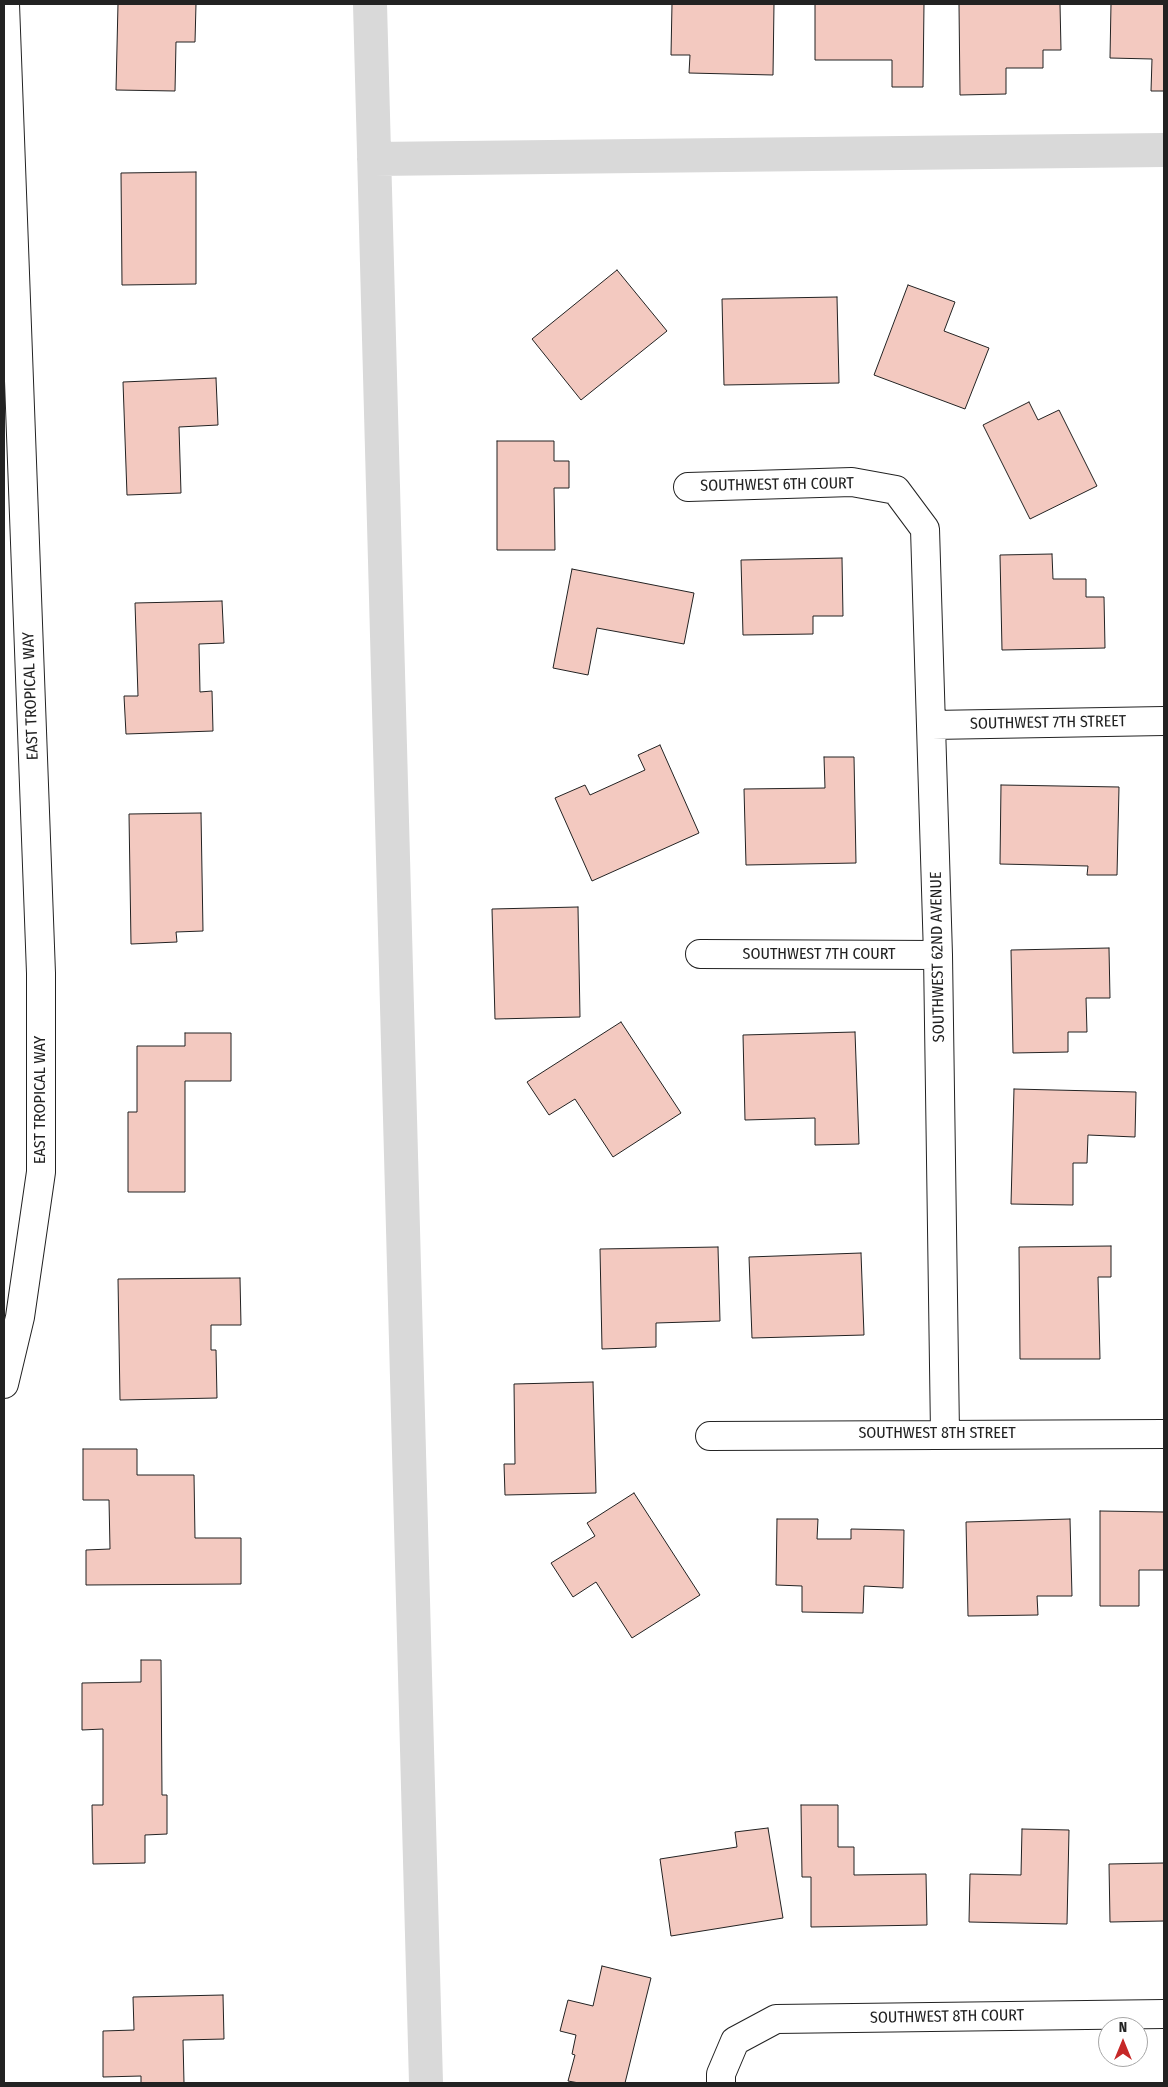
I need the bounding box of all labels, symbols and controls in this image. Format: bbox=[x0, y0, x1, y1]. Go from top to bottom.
street label: SOUTHWEST 6TH COURT bbox=[700, 474, 854, 496]
street label: EAST TROPICAL WAY bbox=[19, 632, 43, 760]
street label: SOUTHWEST 7TH STREET bbox=[970, 712, 1126, 734]
street label: SOUTHWEST 62ND AVENUE bbox=[927, 872, 949, 1042]
street label: SOUTHWEST 7TH COURT bbox=[743, 945, 895, 965]
street label: EAST TROPICAL WAY bbox=[31, 1036, 51, 1164]
street label: SOUTHWEST 8TH STREET bbox=[858, 1424, 1016, 1444]
street label: SOUTHWEST 8TH COURT bbox=[870, 2006, 1024, 2028]
north arrow bbox=[1098, 2017, 1148, 2067]
text: N bbox=[1119, 2019, 1127, 2036]

